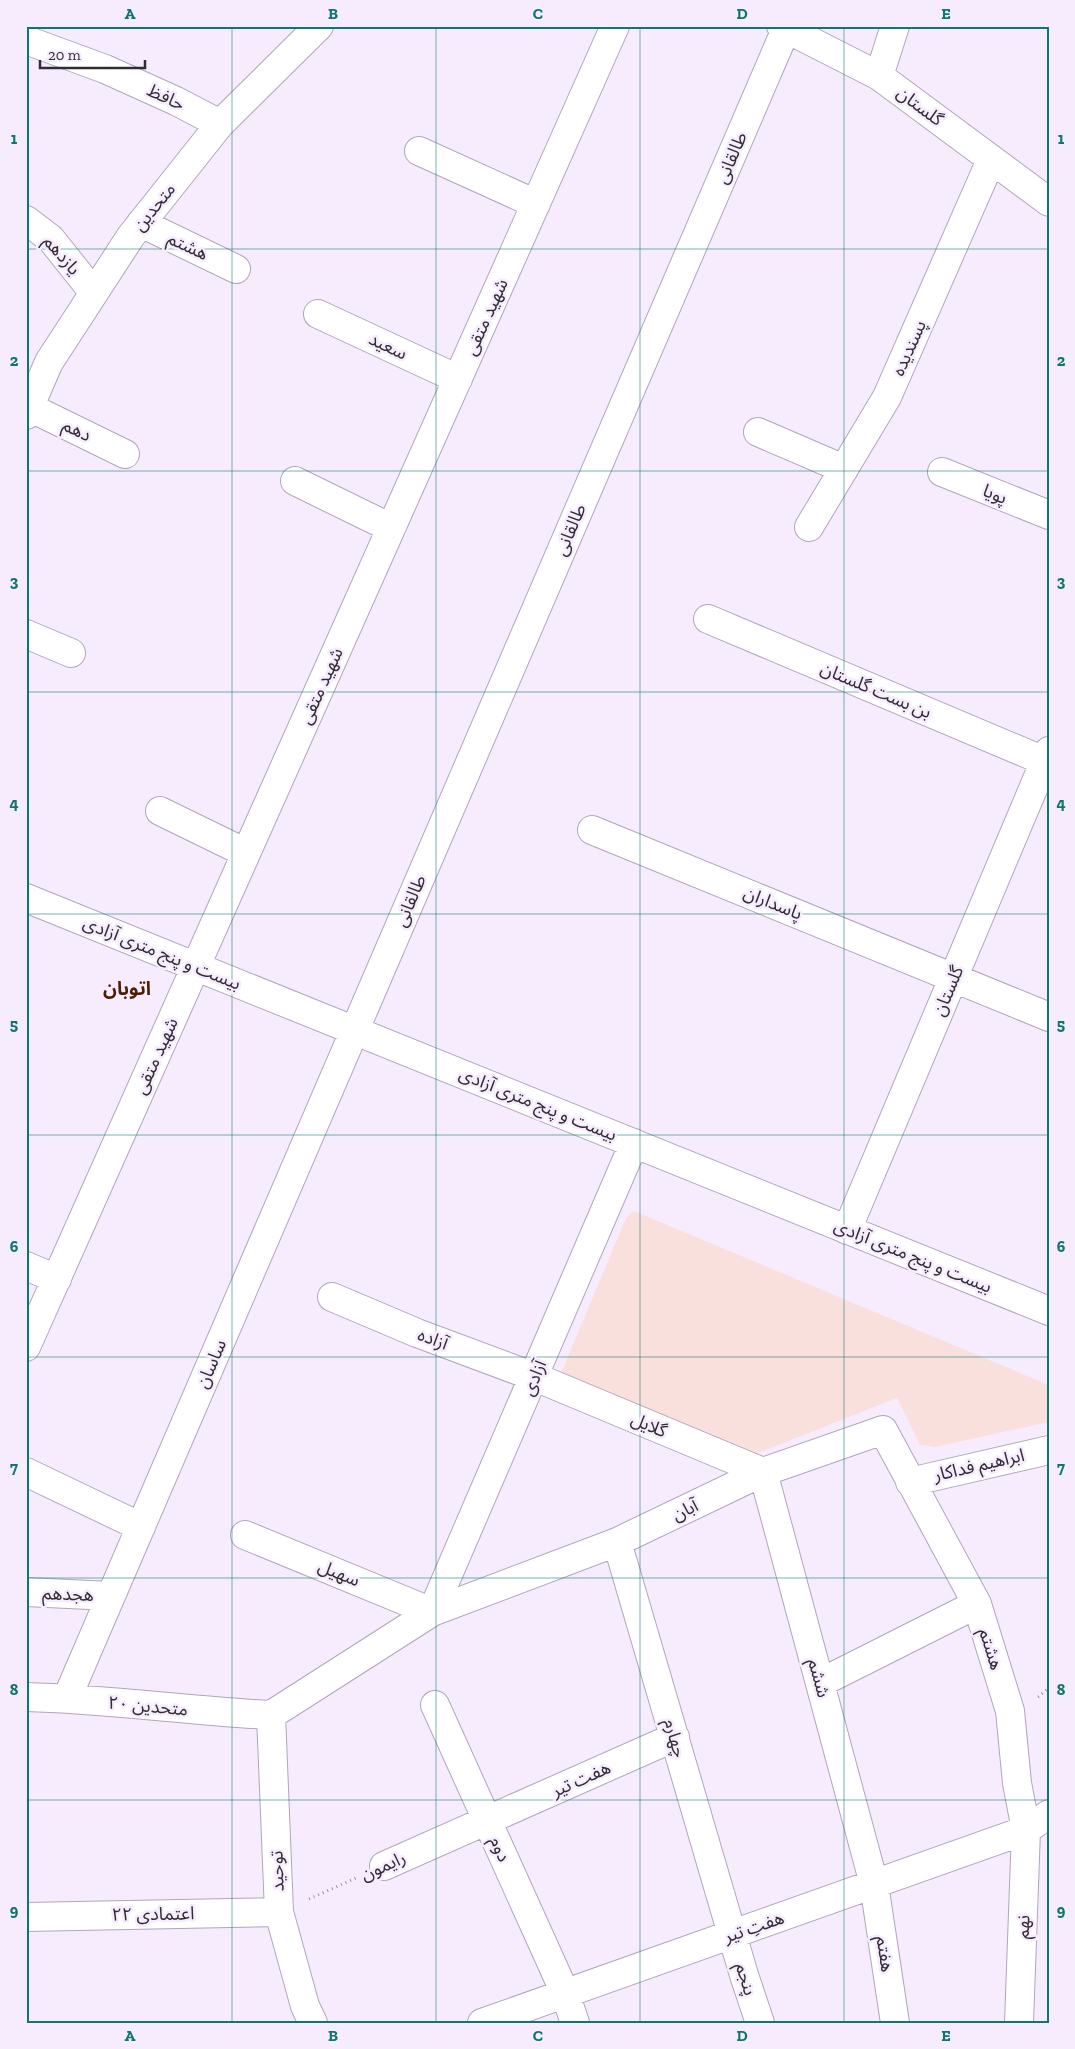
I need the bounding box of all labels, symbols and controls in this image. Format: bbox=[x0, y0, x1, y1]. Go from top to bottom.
text: A bbox=[125, 4, 136, 23]
text: B bbox=[328, 4, 338, 23]
text: C bbox=[533, 4, 543, 23]
text: D bbox=[736, 4, 748, 23]
text: E bbox=[941, 4, 951, 23]
scale bar bbox=[40, 38, 145, 70]
text: 20 m bbox=[48, 46, 81, 64]
street label: حافظ bbox=[144, 79, 188, 115]
street label: گلستان bbox=[892, 81, 948, 131]
text: 1 bbox=[11, 129, 18, 148]
street label: طالقانی bbox=[710, 129, 752, 187]
text: 1 bbox=[1058, 129, 1065, 148]
street label: متحدین bbox=[128, 178, 180, 236]
street label: هشتم bbox=[163, 227, 212, 267]
street label: یازدهم bbox=[37, 231, 85, 281]
street label: شهید متقی bbox=[459, 275, 513, 359]
street label: پسندیده bbox=[887, 317, 931, 379]
street label: سعید bbox=[365, 328, 411, 364]
text: 2 bbox=[10, 351, 19, 370]
text: 2 bbox=[1057, 351, 1066, 370]
street label: دهم bbox=[58, 414, 95, 448]
street label: پویا bbox=[979, 479, 1010, 509]
street label: طالقانی bbox=[549, 501, 591, 559]
text: 3 bbox=[10, 572, 19, 591]
text: 3 bbox=[1057, 572, 1066, 591]
street label: شهید متقی bbox=[294, 644, 348, 728]
street label: بن بست گلستان bbox=[817, 657, 935, 723]
text: 4 bbox=[9, 794, 19, 813]
text: 4 bbox=[1056, 794, 1066, 813]
street label: طالقانی bbox=[389, 872, 431, 930]
street label: پاسداران bbox=[740, 881, 806, 925]
street label: بیست و پنج متری آزادی bbox=[79, 911, 244, 997]
street label: گلستان bbox=[928, 962, 969, 1019]
district label: اتوبان bbox=[103, 977, 151, 1000]
street label: شهید متقی bbox=[129, 1014, 183, 1098]
text: 5 bbox=[10, 1015, 18, 1034]
text: 5 bbox=[1057, 1015, 1065, 1034]
street label: بیست و پنج متری آزادی bbox=[455, 1062, 620, 1148]
street label: بیست و پنج متری آزادی bbox=[830, 1214, 995, 1300]
text: 6 bbox=[10, 1237, 19, 1256]
text: 6 bbox=[1057, 1237, 1066, 1256]
street label: آزاده bbox=[415, 1323, 452, 1355]
street label: ساسان bbox=[191, 1336, 231, 1392]
street label: آزادی bbox=[517, 1356, 552, 1399]
street label: گلایل bbox=[628, 1408, 671, 1443]
street label: ابراهیم فداکار bbox=[930, 1444, 1027, 1488]
text: 7 bbox=[10, 1458, 18, 1477]
text: 7 bbox=[1057, 1458, 1065, 1477]
street label: آبان bbox=[668, 1494, 702, 1526]
street label: سهیل bbox=[315, 1555, 363, 1591]
street label: هجدهم bbox=[42, 1582, 94, 1608]
street label: هشتم bbox=[972, 1625, 1008, 1673]
street label: ششم bbox=[801, 1656, 835, 1700]
text: 8 bbox=[10, 1680, 19, 1699]
text: 8 bbox=[1057, 1680, 1066, 1699]
street label: متحدین ۲۰ bbox=[107, 1692, 189, 1720]
street label: چهارم bbox=[656, 1716, 691, 1761]
street label: هفت تیر bbox=[547, 1756, 614, 1802]
street label: دوم bbox=[482, 1833, 515, 1866]
street label: رایمون bbox=[357, 1846, 409, 1886]
street label: توحید bbox=[265, 1850, 289, 1892]
text: 9 bbox=[10, 1901, 19, 1920]
text: 9 bbox=[1057, 1901, 1066, 1920]
street label: اعتمادی ۲۲ bbox=[111, 1902, 195, 1926]
street label: هفتِ تیر bbox=[720, 1906, 787, 1948]
street label: نهم bbox=[1012, 1915, 1036, 1939]
street label: هفتم bbox=[870, 1935, 898, 1974]
street label: پنجم bbox=[729, 1960, 761, 1999]
text: A bbox=[125, 2026, 136, 2045]
text: B bbox=[328, 2026, 338, 2045]
text: C bbox=[533, 2026, 543, 2045]
text: D bbox=[736, 2026, 748, 2045]
text: E bbox=[941, 2026, 951, 2045]

